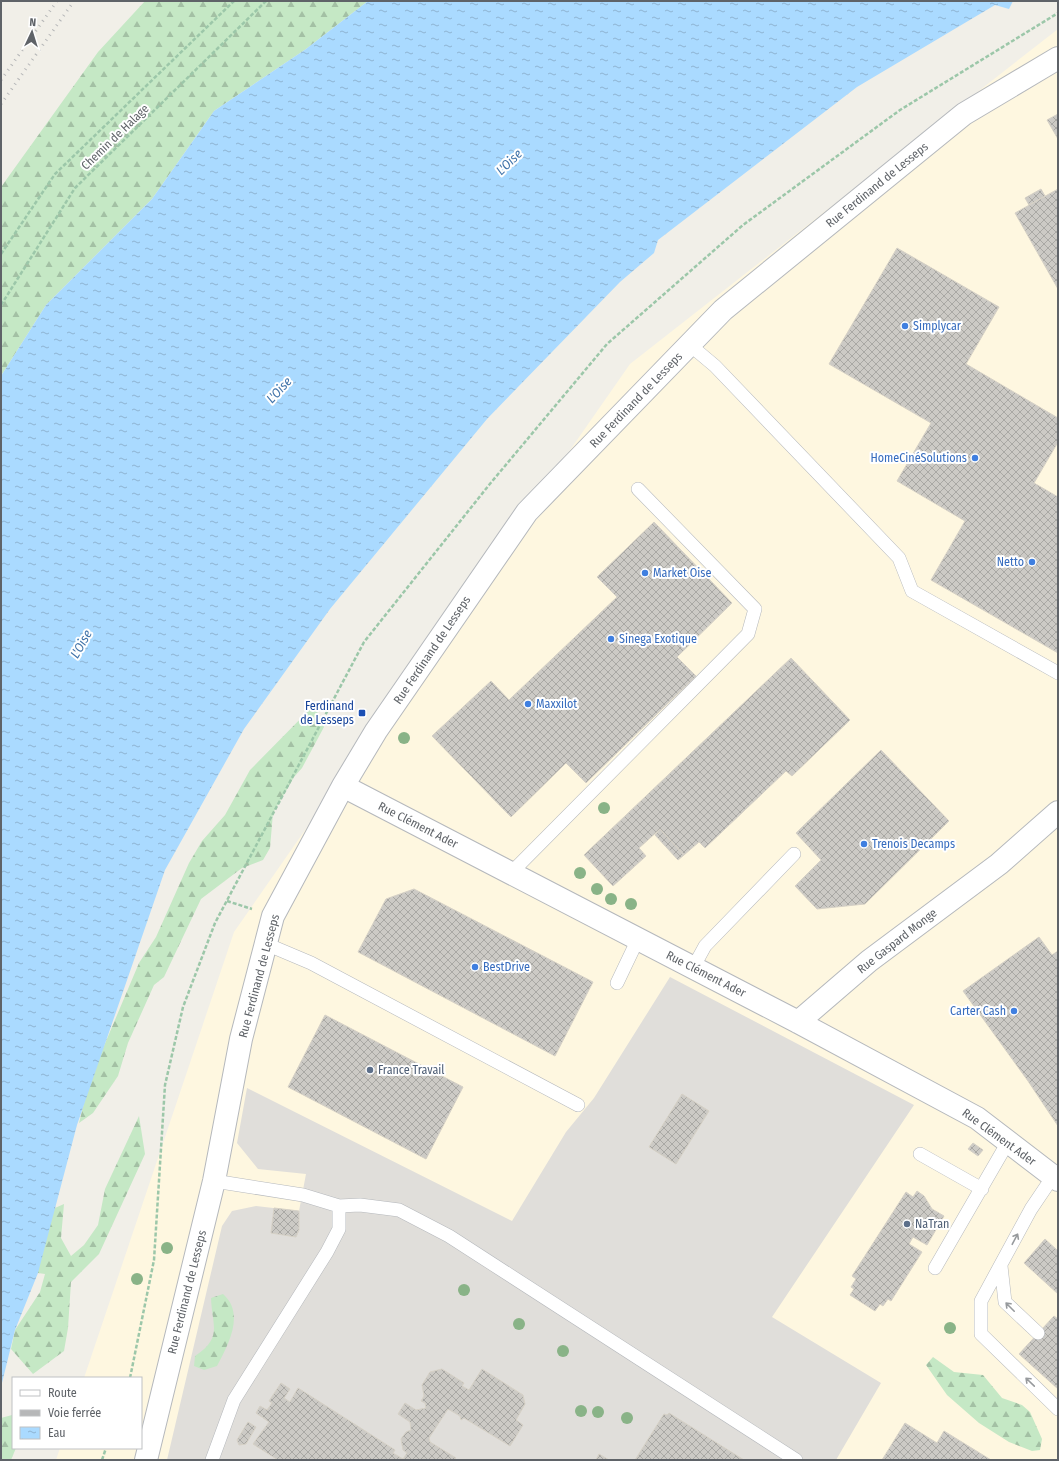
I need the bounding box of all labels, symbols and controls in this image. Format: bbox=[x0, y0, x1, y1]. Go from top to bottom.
north arrow bbox=[12, 12, 52, 52]
text: N bbox=[29, 16, 36, 29]
street label: Chemin de Halage bbox=[78, 101, 152, 173]
street label: Rue Ferdinand de Lesseps bbox=[823, 140, 931, 230]
water label: L'Oise bbox=[493, 146, 525, 178]
place label: Simplycar bbox=[913, 319, 962, 333]
marker: Simplycar bbox=[900, 321, 910, 331]
street label: Rue Ferdinand de Lesseps bbox=[587, 349, 685, 451]
water label: L'Oise bbox=[263, 374, 295, 406]
place label: HomeCinéSolutions bbox=[870, 451, 967, 465]
marker: HomeCinéSolutions bbox=[970, 453, 980, 463]
place label: Netto bbox=[997, 555, 1024, 569]
marker: Netto bbox=[1027, 557, 1037, 567]
place label: Market Oise bbox=[653, 566, 711, 580]
marker: Market Oise bbox=[640, 568, 650, 578]
street label: Rue Ferdinand de Lesseps bbox=[391, 593, 473, 707]
water label: L'Oise bbox=[67, 627, 95, 661]
place label: Sinega Exotique bbox=[619, 632, 697, 646]
marker: Sinega Exotique bbox=[606, 634, 616, 644]
place label: Maxxilot bbox=[536, 697, 577, 711]
place label: Ferdinand de Lesseps bbox=[300, 699, 354, 727]
marker: Maxxilot bbox=[523, 699, 533, 709]
marker: Ferdinand de Lesseps bbox=[357, 708, 367, 718]
street label: Rue Clément Ader bbox=[376, 799, 461, 852]
place label: Trenois Decamps bbox=[872, 837, 955, 851]
marker: Trenois Decamps bbox=[859, 839, 869, 849]
street label: Rue Gaspard Monge bbox=[854, 906, 940, 976]
street label: Rue Ferdinand de Lesseps bbox=[236, 913, 282, 1039]
street label: Rue Clément Ader bbox=[664, 948, 749, 1001]
place label: BestDrive bbox=[483, 960, 530, 974]
marker: BestDrive bbox=[470, 962, 480, 972]
place label: Carter Cash bbox=[950, 1004, 1006, 1018]
marker: Carter Cash bbox=[1009, 1006, 1019, 1016]
place label: France Travail bbox=[378, 1063, 444, 1077]
marker: France Travail bbox=[365, 1065, 375, 1075]
street label: Rue Clément Ader bbox=[959, 1106, 1039, 1169]
place label: NaTran bbox=[915, 1217, 949, 1231]
marker: NaTran bbox=[902, 1219, 912, 1229]
street label: Rue Ferdinand de Lesseps bbox=[165, 1229, 209, 1355]
one-way arrow bbox=[1012, 1233, 1019, 1245]
one-way arrow bbox=[1005, 1302, 1015, 1311]
legend bbox=[12, 1377, 142, 1449]
one-way arrow bbox=[1025, 1377, 1035, 1386]
text: Route bbox=[48, 1386, 77, 1400]
text: Voie ferrée bbox=[48, 1406, 101, 1420]
text: Eau bbox=[48, 1426, 66, 1440]

